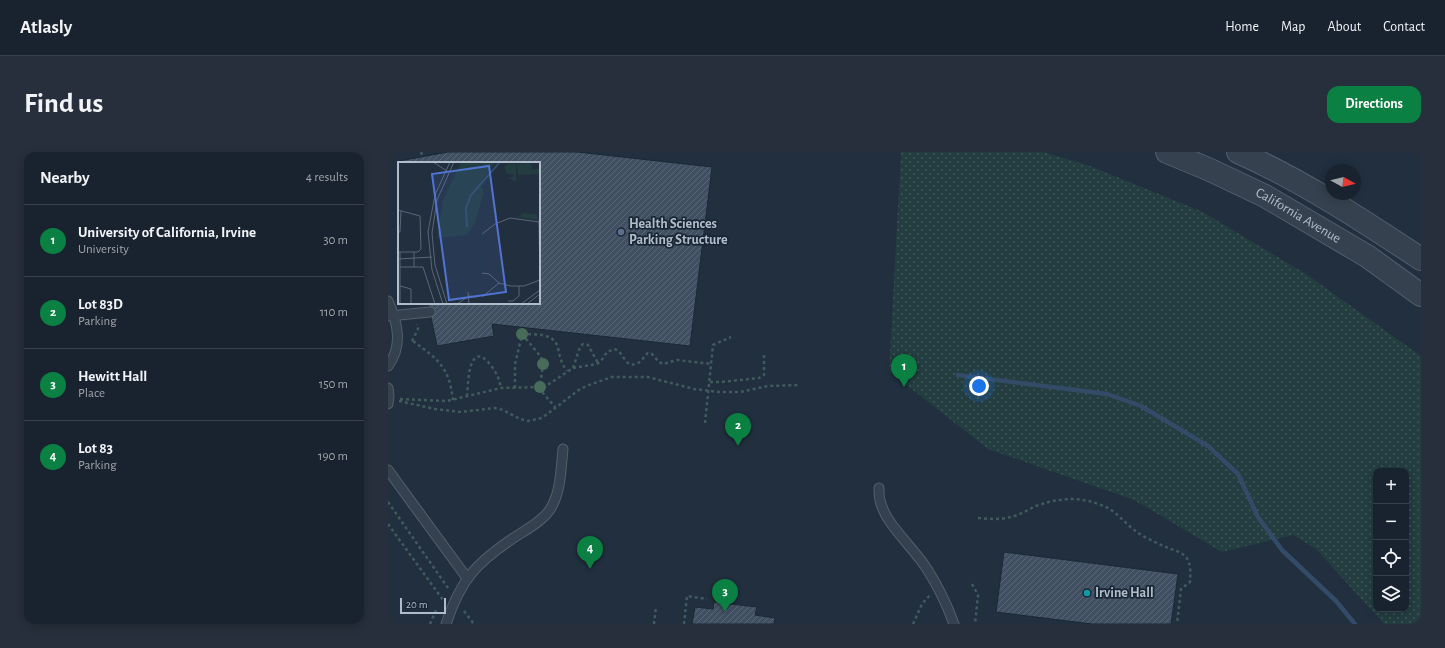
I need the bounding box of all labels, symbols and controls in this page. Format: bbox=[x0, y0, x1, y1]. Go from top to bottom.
text: Atlasly bbox=[20, 18, 72, 37]
text: Home bbox=[1225, 20, 1259, 34]
text: Map bbox=[1281, 20, 1305, 34]
text: About bbox=[1327, 20, 1361, 34]
text: Contact bbox=[1383, 20, 1425, 34]
button: Directions bbox=[1327, 86, 1421, 123]
text: Find us bbox=[24, 90, 103, 118]
inset map bbox=[398, 162, 540, 304]
north arrow bbox=[1325, 164, 1361, 200]
text: Nearby bbox=[40, 169, 90, 186]
text: 4 results bbox=[306, 171, 348, 184]
street label: California Avenue bbox=[1253, 186, 1343, 246]
place label: Health Sciences Parking Structure bbox=[629, 217, 728, 247]
text: University of California, Irvine bbox=[78, 225, 256, 240]
marker: Health Sciences Parking Structure bbox=[616, 227, 626, 237]
text: 1 bbox=[51, 234, 55, 247]
text: 30 m bbox=[323, 234, 348, 247]
text: University bbox=[78, 243, 129, 256]
text: Lot 83D bbox=[78, 297, 123, 312]
text: 2 bbox=[50, 306, 56, 319]
text: 110 m bbox=[320, 306, 348, 319]
text: Parking bbox=[78, 315, 117, 328]
pin: 1 bbox=[891, 354, 917, 387]
text: Hewitt Hall bbox=[78, 369, 147, 384]
your location bbox=[969, 376, 989, 396]
text: 3 bbox=[50, 378, 56, 391]
text: 150 m bbox=[319, 378, 348, 391]
text: Place bbox=[78, 387, 105, 400]
pin: 2 bbox=[725, 413, 751, 446]
text: Lot 83 bbox=[78, 441, 113, 456]
text: 4 bbox=[50, 450, 56, 463]
text: 190 m bbox=[318, 450, 348, 463]
text: Parking bbox=[78, 459, 117, 472]
map controls bbox=[1373, 468, 1409, 612]
button: + bbox=[1373, 468, 1409, 504]
button: − bbox=[1373, 504, 1409, 540]
pin: 4 bbox=[577, 536, 603, 569]
button: locate bbox=[1373, 540, 1409, 576]
button: layers bbox=[1373, 576, 1409, 612]
pin: 3 bbox=[712, 579, 738, 612]
place label: Irvine Hall bbox=[1095, 586, 1154, 600]
marker: Irvine Hall bbox=[1082, 588, 1092, 598]
scale bar bbox=[400, 596, 446, 615]
text: 20 m bbox=[406, 599, 427, 610]

